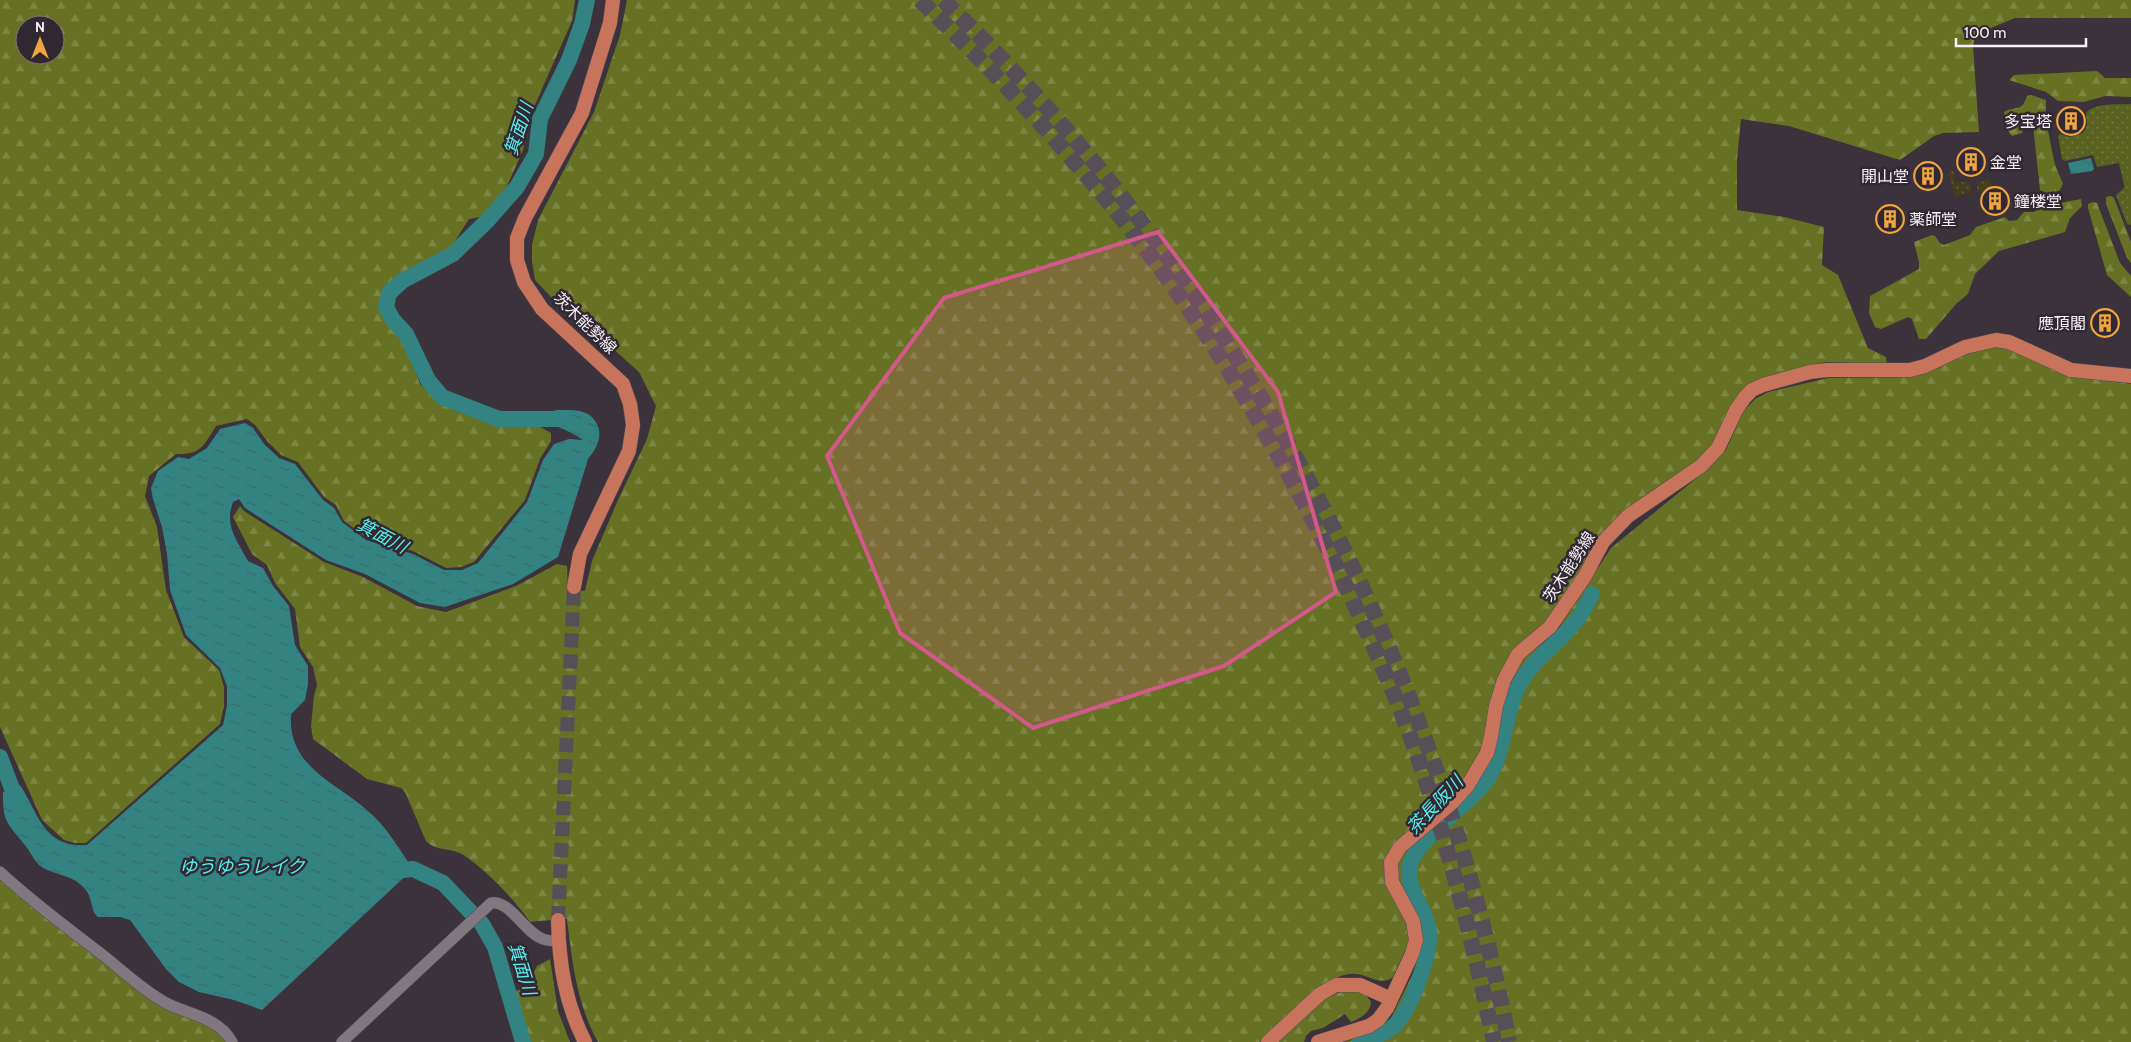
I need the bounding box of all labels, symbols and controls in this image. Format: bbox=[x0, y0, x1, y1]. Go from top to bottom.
north arrow bbox=[15, 15, 65, 65]
scale bar bbox=[1956, 15, 2086, 47]
text: N bbox=[35, 18, 45, 36]
text: 100 m bbox=[1964, 24, 2006, 42]
water label: 箕面川 bbox=[500, 98, 538, 158]
building icon: 多宝塔 bbox=[2056, 106, 2086, 136]
place label: 多宝塔 bbox=[2004, 112, 2052, 131]
building icon: 金堂 bbox=[1956, 147, 1986, 177]
place label: 金堂 bbox=[1990, 153, 2022, 172]
building icon: 開山堂 bbox=[1913, 161, 1943, 191]
place label: 開山堂 bbox=[1861, 167, 1909, 186]
building icon: 鐘楼堂 bbox=[1980, 186, 2010, 216]
place label: 鐘楼堂 bbox=[2014, 192, 2062, 211]
building icon: 薬師堂 bbox=[1875, 204, 1905, 234]
place label: 薬師堂 bbox=[1909, 210, 1957, 229]
street label: 茨木能勢線 bbox=[550, 288, 620, 358]
building icon: 應頂閣 bbox=[2090, 308, 2120, 338]
place label: 應頂閣 bbox=[2038, 314, 2086, 333]
water label: 箕面川 bbox=[353, 514, 413, 559]
street label: 茨木能勢線 bbox=[1539, 528, 1599, 606]
water label: 茶長阪川 bbox=[1402, 770, 1469, 839]
water label: ゆうゆうレイク bbox=[179, 856, 306, 878]
water label: 箕面川 bbox=[504, 940, 541, 1000]

